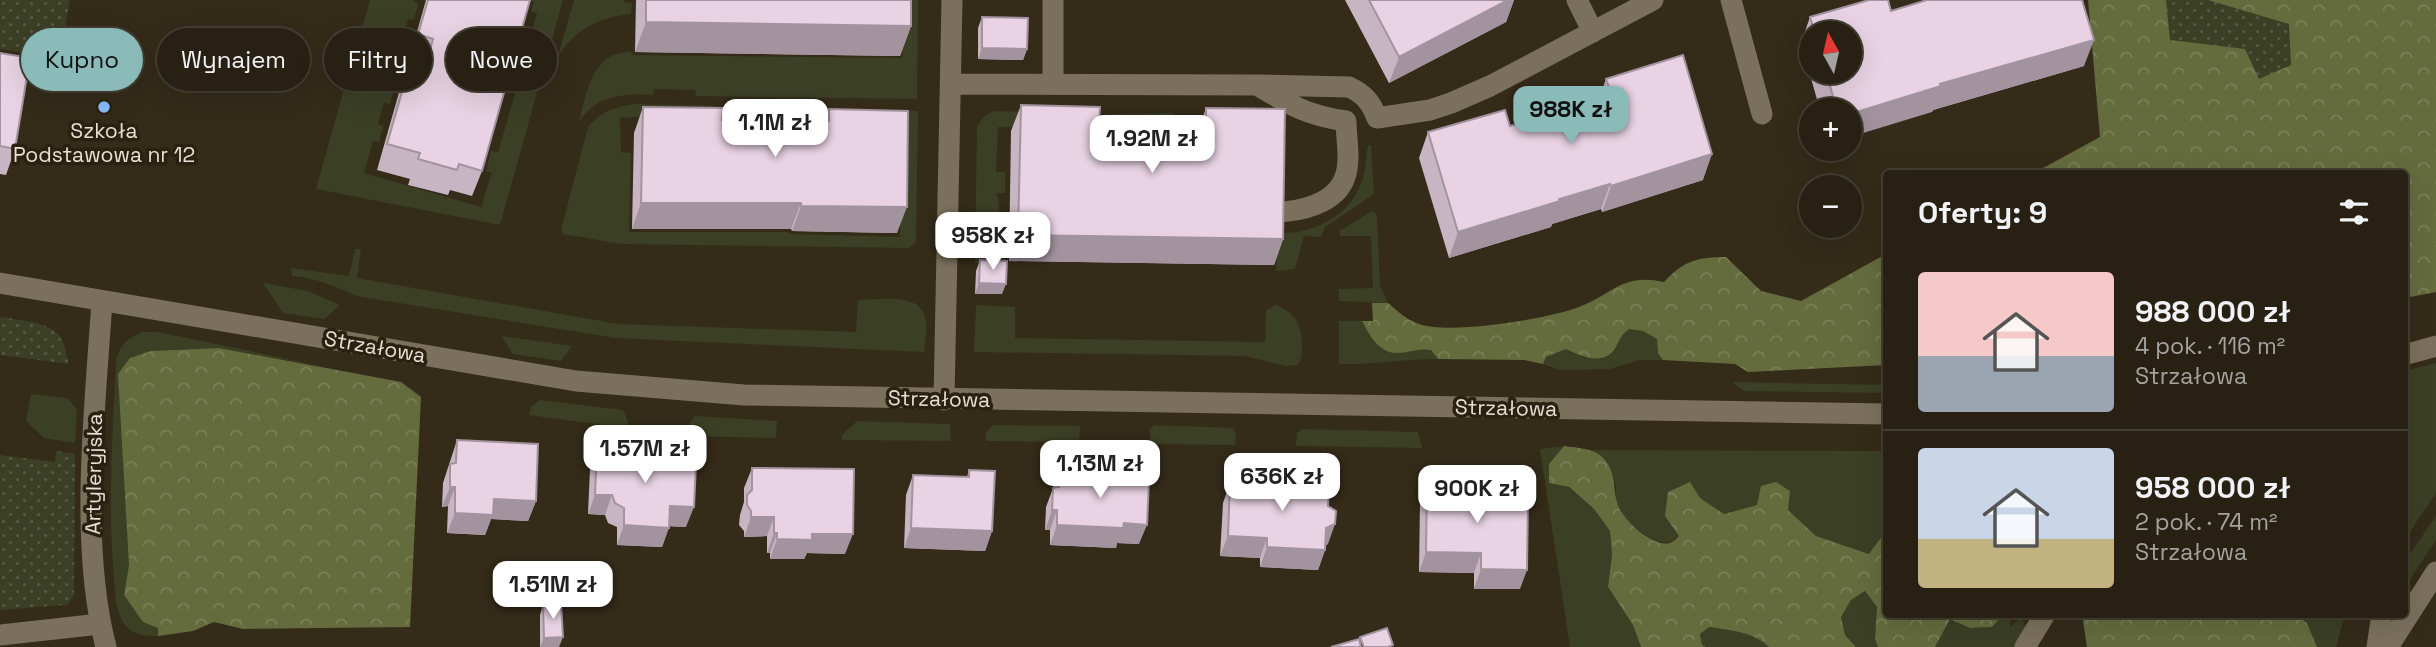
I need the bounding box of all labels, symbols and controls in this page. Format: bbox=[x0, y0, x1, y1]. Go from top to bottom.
north arrow bbox=[1799, 21, 1862, 84]
map controls bbox=[1799, 21, 1862, 238]
chip: Kupno bbox=[21, 28, 143, 91]
chip: Wynajem bbox=[157, 28, 310, 91]
chip: Filtry bbox=[324, 28, 432, 91]
chip: Nowe bbox=[446, 28, 557, 91]
pin: 988K zł bbox=[1506, 86, 1636, 146]
text: 988K zł bbox=[1529, 94, 1613, 124]
button: + bbox=[1799, 98, 1862, 161]
marker: Szkoła Podstawowa nr 12 bbox=[96, 99, 112, 115]
pin: 1.1M zł bbox=[710, 100, 840, 159]
text: 1.1M zł bbox=[738, 107, 812, 137]
pin: 1.92M zł bbox=[1080, 116, 1224, 175]
place label: Szkoła Podstawowa nr 12 bbox=[13, 117, 195, 168]
text: 1.92M zł bbox=[1106, 123, 1198, 153]
button: − bbox=[1799, 175, 1862, 238]
text: Oferty: 9 bbox=[1918, 193, 2047, 232]
icon: filters bbox=[2335, 193, 2373, 231]
pin: 958K zł bbox=[928, 212, 1058, 272]
text: 958K zł bbox=[951, 220, 1035, 250]
text: 988 000 zł bbox=[2135, 292, 2291, 331]
icon: home bbox=[1974, 300, 2058, 384]
street label: Strzałowa bbox=[322, 324, 428, 369]
text: 4 pok. · 116 m² bbox=[2135, 331, 2285, 361]
text: Strzałowa bbox=[2135, 361, 2247, 391]
street label: Strzałowa bbox=[888, 384, 990, 413]
street label: Strzałowa bbox=[1455, 393, 1557, 422]
street label: Artyleryjska bbox=[79, 413, 108, 535]
pin: 1.57M zł bbox=[573, 426, 717, 485]
text: 1.57M zł bbox=[600, 433, 690, 463]
pin: 1.13M zł bbox=[1028, 440, 1172, 500]
text: 1.13M zł bbox=[1056, 448, 1144, 478]
pin: 636K zł bbox=[1217, 454, 1347, 513]
text: 636K zł bbox=[1240, 461, 1324, 491]
pin: 900K zł bbox=[1412, 466, 1542, 525]
text: 958 000 zł bbox=[2135, 468, 2291, 507]
text: 900K zł bbox=[1434, 473, 1520, 503]
icon: home bbox=[1974, 476, 2058, 560]
text: 2 pok. · 74 m² bbox=[2135, 507, 2277, 537]
text: Strzałowa bbox=[2135, 537, 2247, 567]
pin: 1.51M zł bbox=[481, 562, 625, 621]
text: 1.51M zł bbox=[509, 569, 597, 599]

